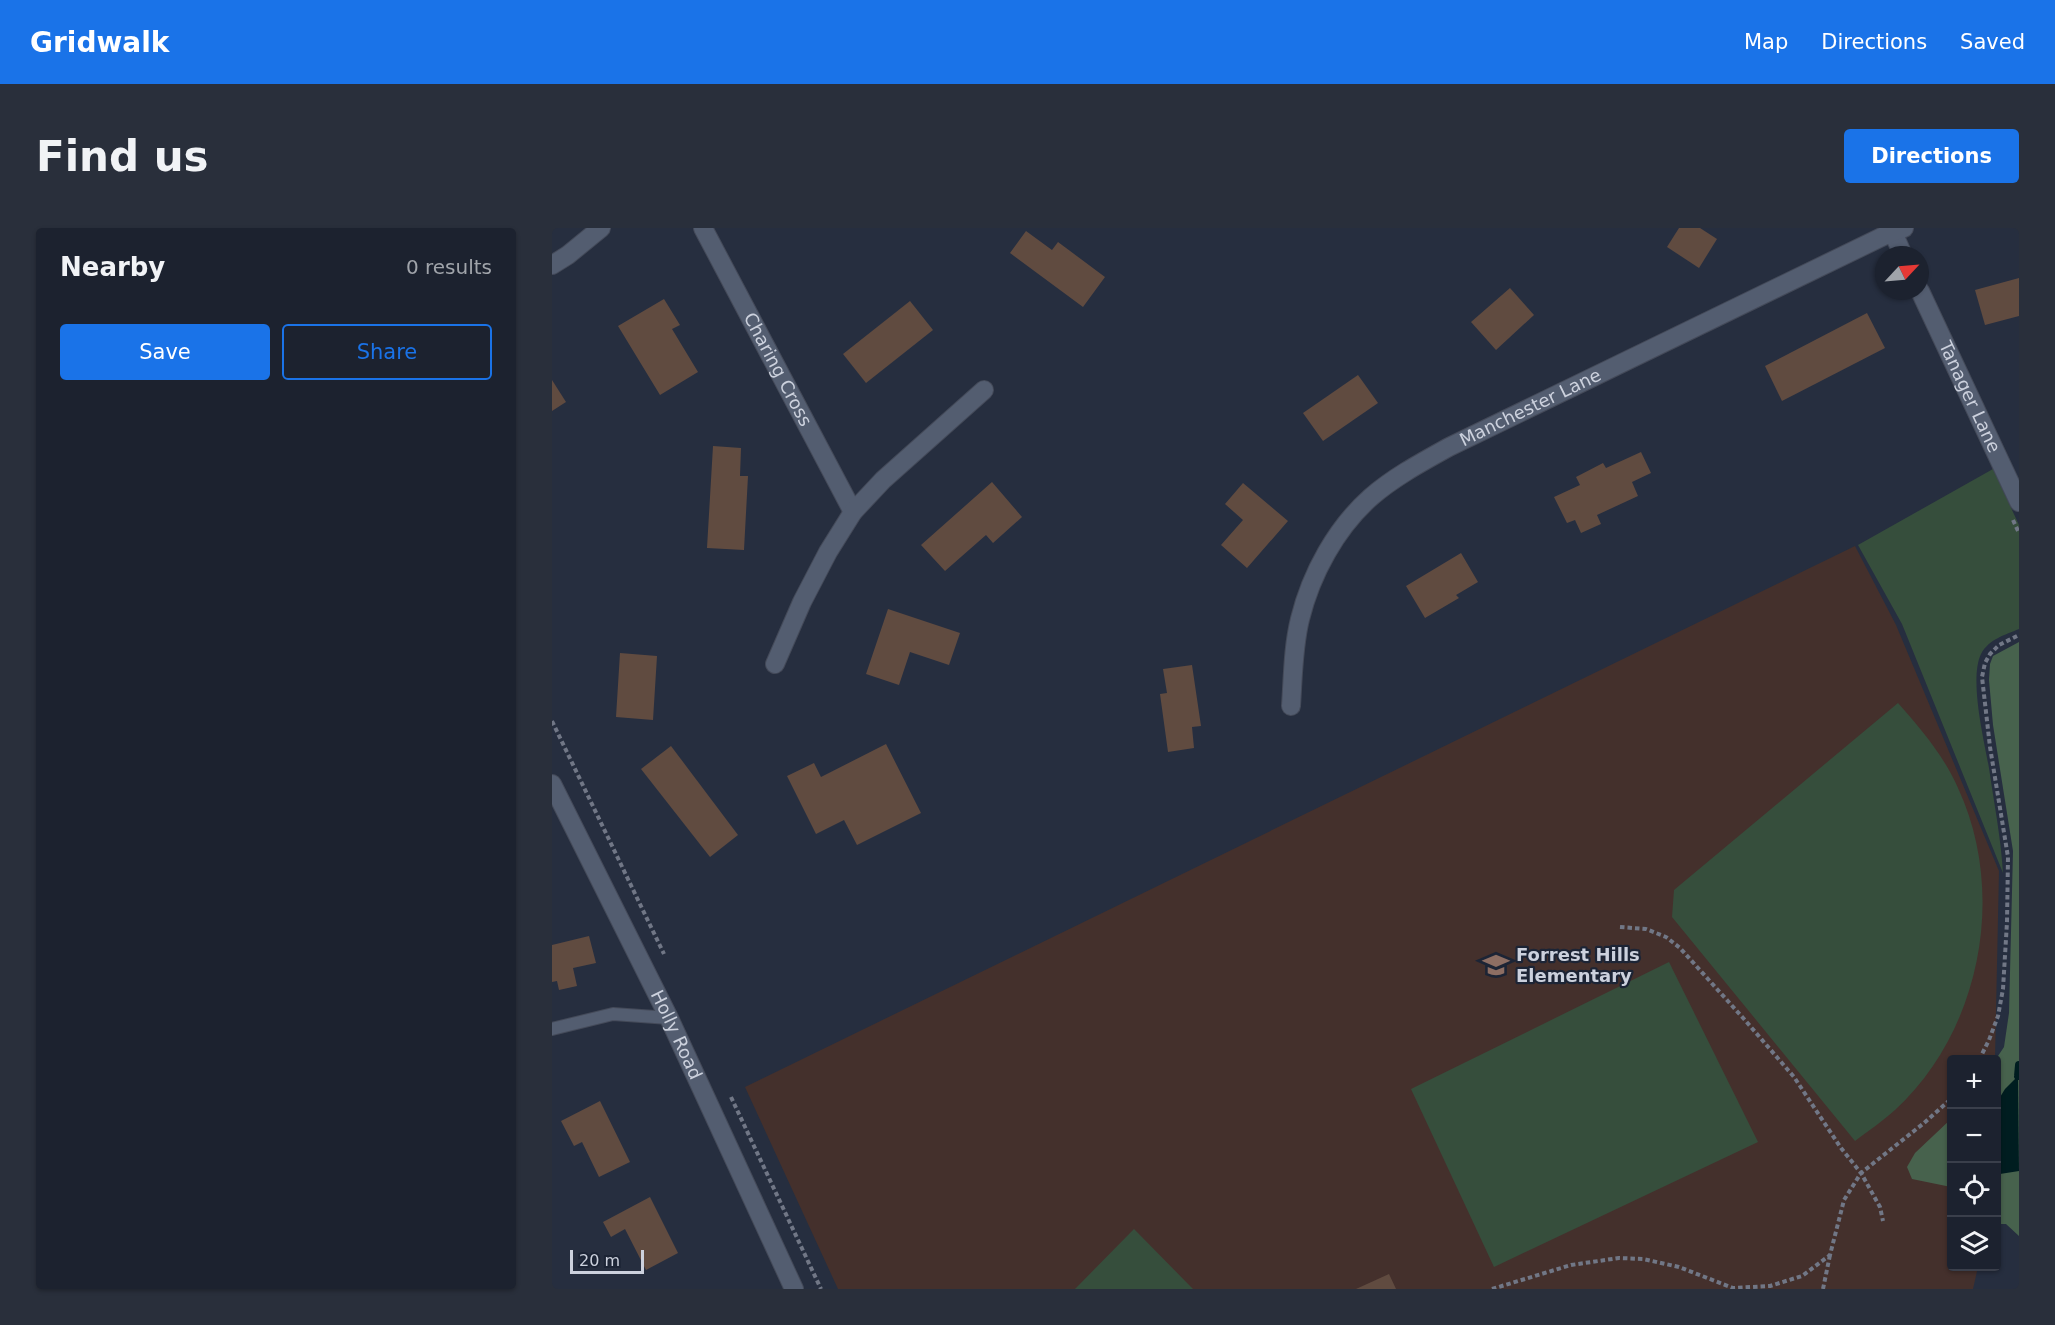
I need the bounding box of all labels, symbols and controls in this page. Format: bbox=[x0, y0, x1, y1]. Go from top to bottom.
text: Gridwalk bbox=[30, 26, 169, 59]
text: Map bbox=[1744, 30, 1788, 54]
text: Directions bbox=[1821, 30, 1927, 54]
text: Saved bbox=[1960, 30, 2025, 54]
button: Directions bbox=[1844, 129, 2019, 183]
text: Find us bbox=[36, 132, 209, 181]
north arrow bbox=[1875, 246, 1929, 300]
text: Nearby bbox=[60, 252, 165, 282]
text: 0 results bbox=[406, 255, 492, 279]
street label: Charing Cross bbox=[740, 309, 817, 430]
button: Save bbox=[60, 324, 270, 380]
button: Share bbox=[282, 324, 492, 380]
street label: Tanager Lane bbox=[1935, 337, 2005, 456]
street label: Manchester Lane bbox=[1456, 364, 1604, 450]
place label: Forrest Hills Elementary bbox=[1516, 944, 1640, 986]
school or university icon: Forrest Hills Elementary bbox=[1481, 950, 1511, 980]
street label: Holly Road bbox=[647, 987, 707, 1083]
map controls bbox=[1947, 1055, 2001, 1271]
button: + bbox=[1947, 1055, 2001, 1109]
button: − bbox=[1947, 1109, 2001, 1163]
button: locate bbox=[1947, 1163, 2001, 1217]
button: layers bbox=[1947, 1217, 2001, 1271]
scale bar bbox=[570, 1247, 644, 1274]
text: 20 m bbox=[579, 1251, 620, 1270]

